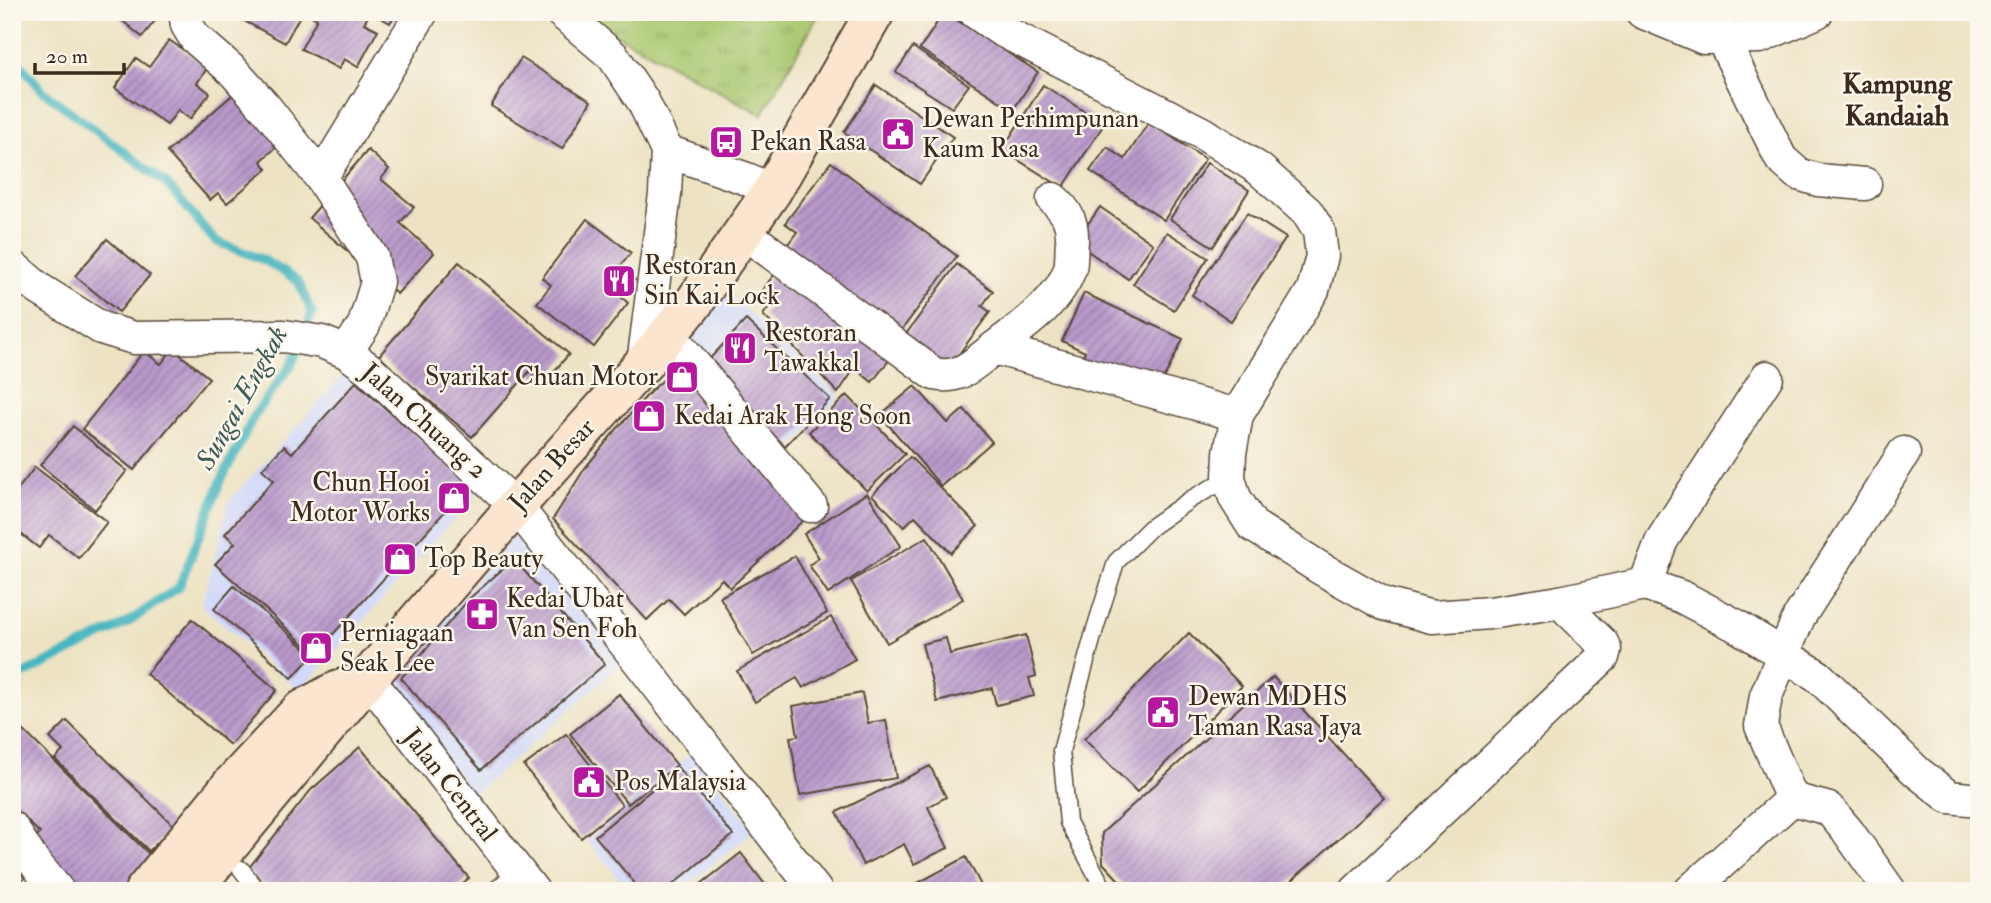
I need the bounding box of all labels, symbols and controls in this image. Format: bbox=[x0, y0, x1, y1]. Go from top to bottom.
scale bar bbox=[35, 32, 124, 76]
text: 20 m bbox=[46, 43, 88, 70]
district label: Kampung Kandaiah bbox=[1842, 67, 1953, 134]
place label: Dewan Perhimpunan Kaum Rasa bbox=[922, 103, 1139, 165]
public building icon: Dewan Perhimpunan Kaum Rasa bbox=[879, 115, 917, 153]
bus stop icon: Pekan Rasa bbox=[707, 123, 745, 161]
place label: Pekan Rasa bbox=[750, 126, 866, 158]
place label: Restoran Sin Kai Lock bbox=[644, 250, 780, 312]
restaurant icon: Restoran Sin Kai Lock bbox=[600, 262, 638, 300]
place label: Restoran Tawakkal bbox=[764, 317, 860, 379]
water label: Sungai Engkak bbox=[188, 320, 296, 477]
restaurant icon: Restoran Tawakkal bbox=[721, 329, 759, 367]
street label: Jalan Chuang 2 bbox=[354, 355, 494, 486]
shop icon: Syarikat Chuan Motor bbox=[663, 358, 701, 396]
place label: Syarikat Chuan Motor bbox=[425, 361, 658, 393]
shop icon: Kedai Arak Hong Soon bbox=[630, 397, 668, 435]
place label: Kedai Arak Hong Soon bbox=[674, 400, 911, 432]
street label: Jalan Besar bbox=[501, 412, 602, 519]
place label: Chun Hooi Motor Works bbox=[289, 467, 430, 529]
shop icon: Chun Hooi Motor Works bbox=[435, 479, 473, 517]
shop icon: Top Beauty bbox=[381, 540, 419, 578]
place label: Top Beauty bbox=[424, 543, 543, 576]
place label: Kedai Ubat Van Sen Foh bbox=[506, 583, 638, 645]
pharmacy icon: Kedai Ubat Van Sen Foh bbox=[463, 595, 501, 633]
place label: Perniagaan Seak Lee bbox=[340, 617, 454, 679]
shop icon: Perniagaan Seak Lee bbox=[297, 629, 335, 667]
place label: Dewan MDHS Taman Rasa Jaya bbox=[1188, 681, 1362, 743]
public building icon: Dewan MDHS Taman Rasa Jaya bbox=[1144, 693, 1182, 731]
street label: Jalan Central bbox=[395, 721, 505, 849]
public building icon: Pos Malaysia bbox=[570, 763, 608, 801]
place label: Pos Malaysia bbox=[614, 766, 746, 798]

